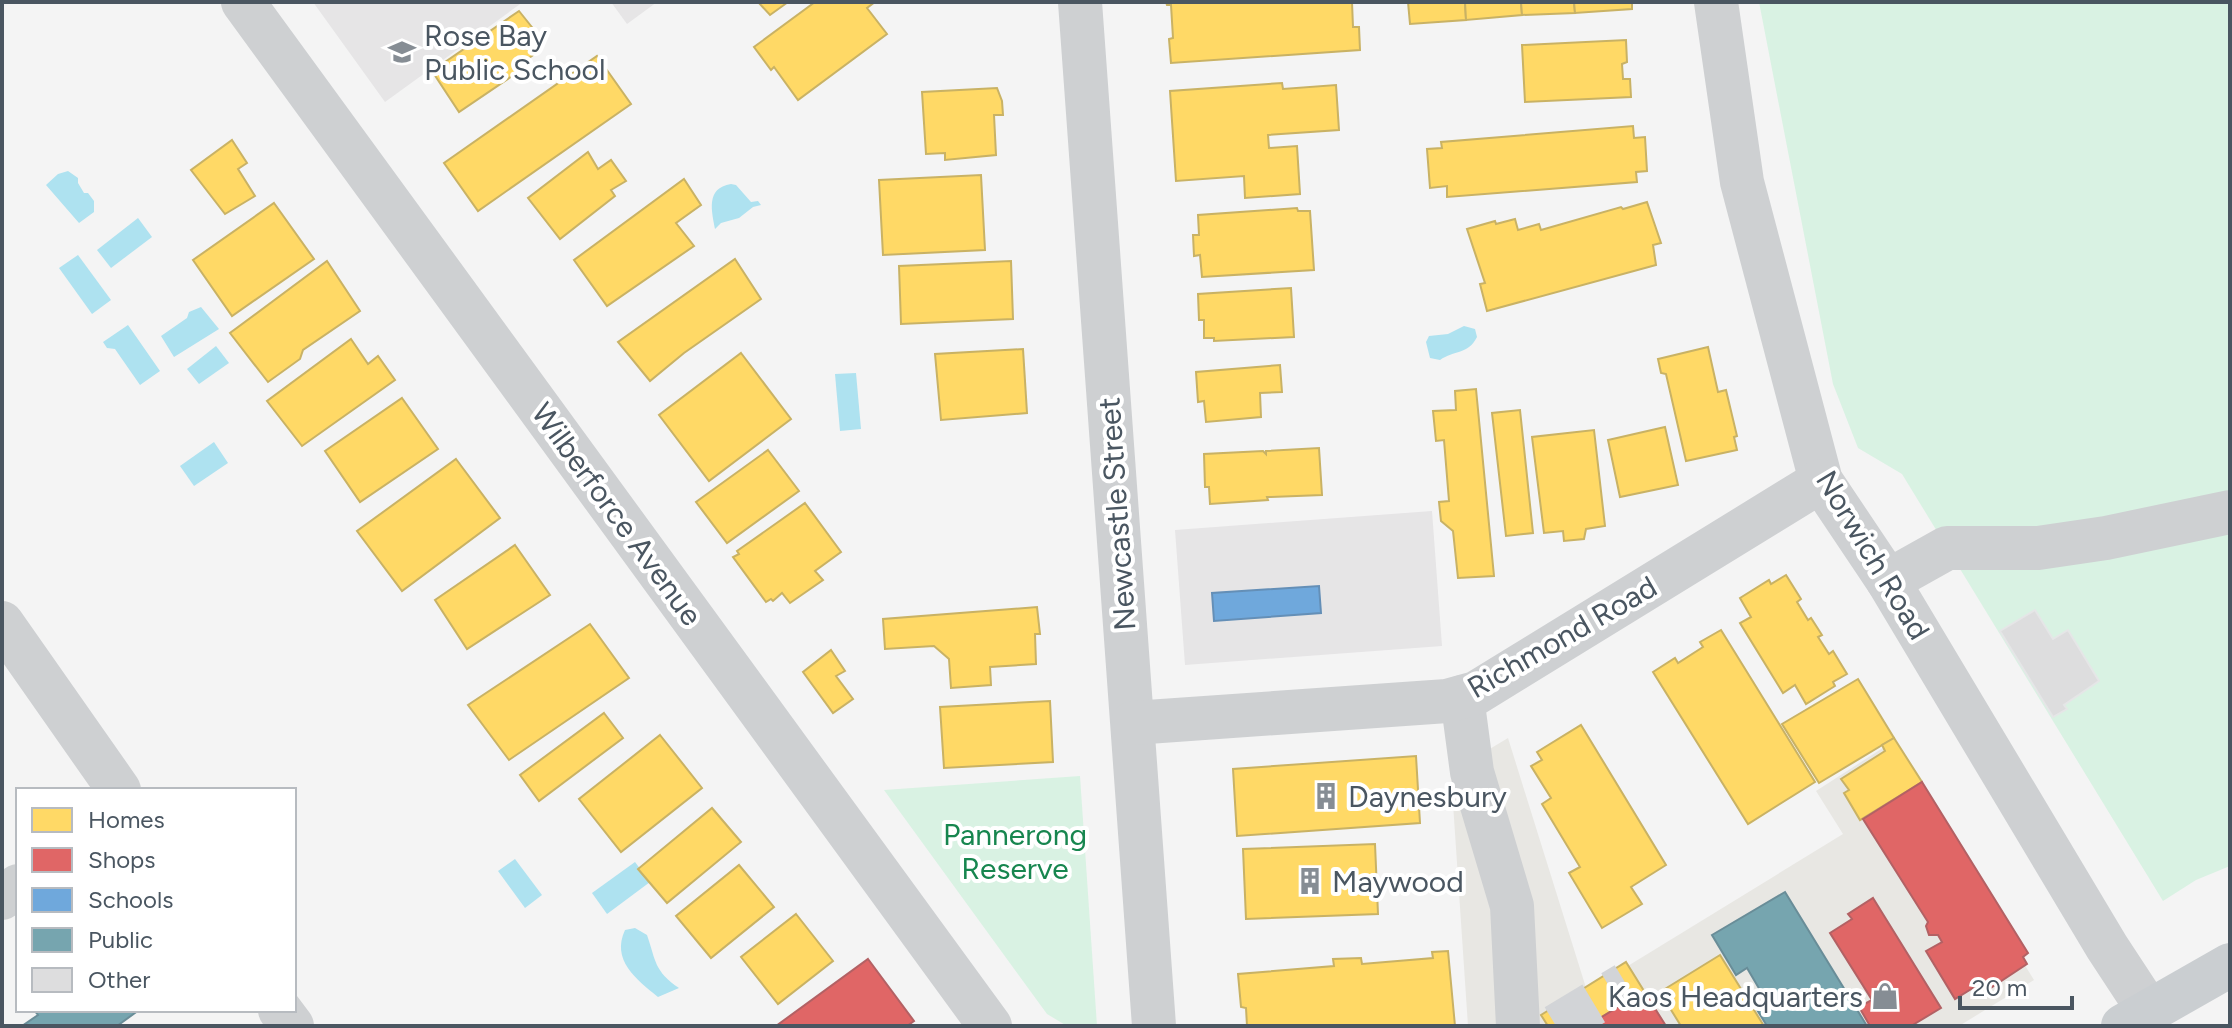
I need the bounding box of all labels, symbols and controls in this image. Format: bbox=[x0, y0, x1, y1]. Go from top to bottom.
place label: Rose Bay Public School bbox=[424, 17, 606, 88]
school or university icon: Rose Bay Public School bbox=[387, 37, 417, 67]
street label: Wilberforce Avenue bbox=[524, 395, 710, 633]
street label: Newcastle Street bbox=[1090, 396, 1144, 632]
street label: Norwich Road bbox=[1808, 464, 1938, 646]
street label: Richmond Road bbox=[1461, 568, 1663, 706]
place label: Daynesbury bbox=[1348, 778, 1507, 815]
building icon: Daynesbury bbox=[1311, 781, 1341, 811]
legend bbox=[16, 788, 296, 1012]
text: Homes bbox=[88, 805, 165, 834]
park label: Pannerong Reserve bbox=[943, 816, 1087, 887]
text: Shops bbox=[88, 845, 155, 874]
place label: Maywood bbox=[1332, 863, 1464, 900]
building icon: Maywood bbox=[1295, 866, 1325, 896]
text: Schools bbox=[88, 885, 173, 914]
text: Public bbox=[88, 925, 153, 954]
scale bar bbox=[1960, 960, 2072, 1010]
text: Other bbox=[88, 965, 150, 994]
text: 20 m bbox=[1972, 973, 2027, 1002]
place label: Kaos Headquarters bbox=[1608, 978, 1863, 1015]
shop icon: Kaos Headquarters bbox=[1870, 981, 1900, 1011]

